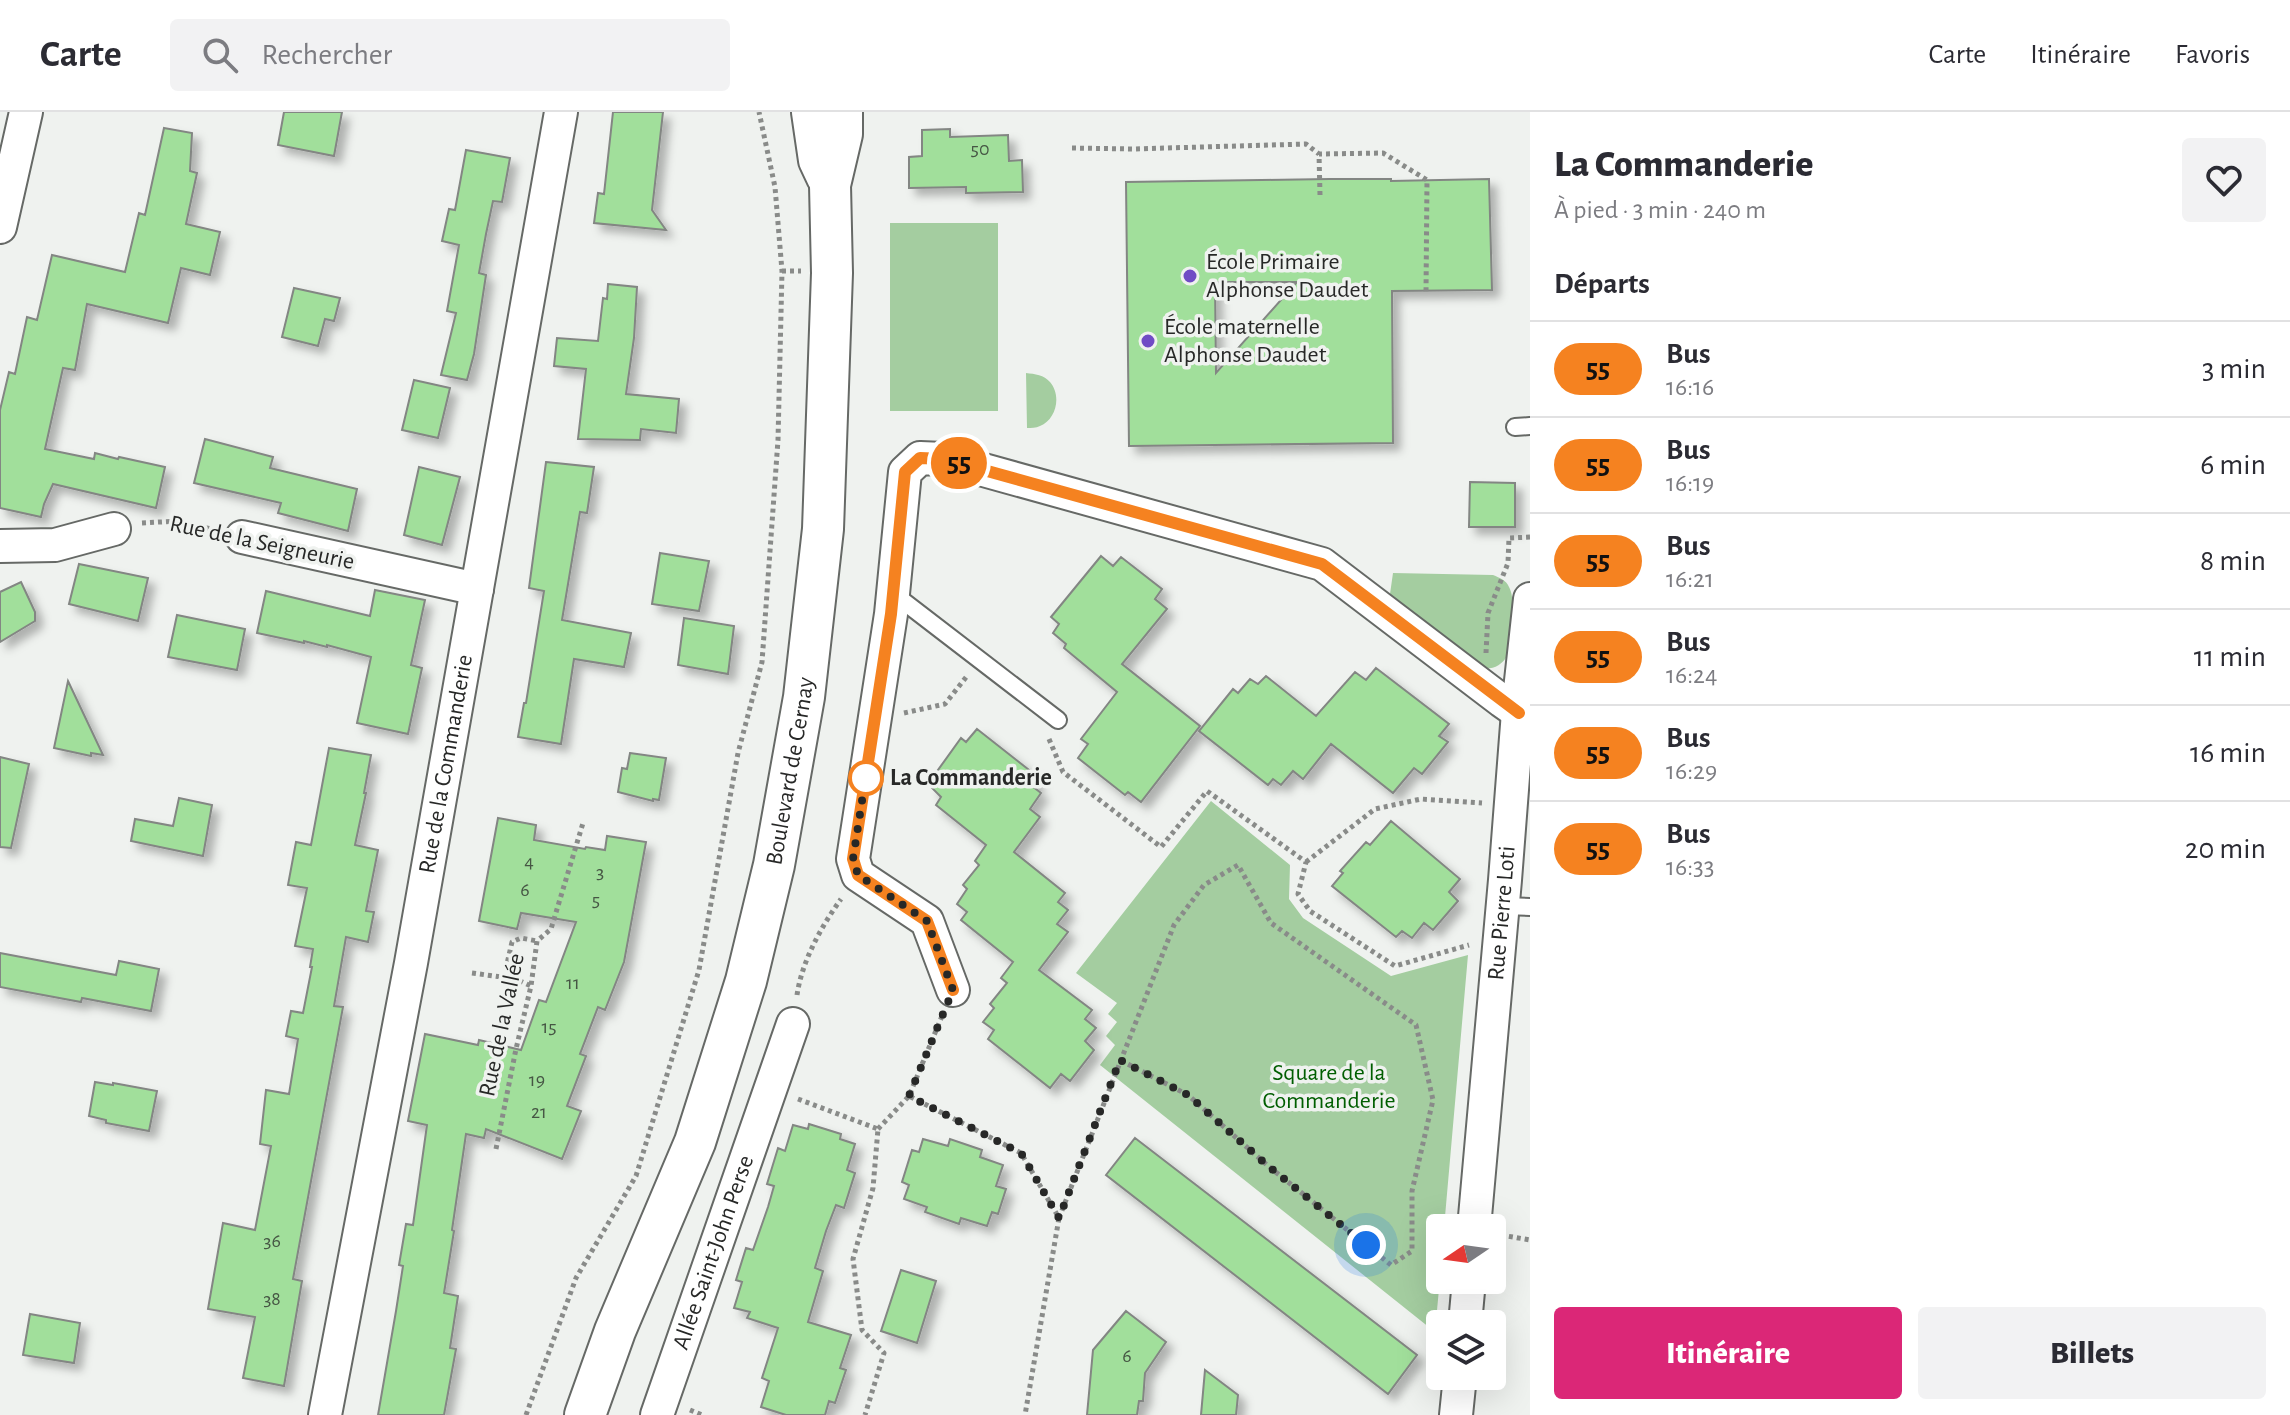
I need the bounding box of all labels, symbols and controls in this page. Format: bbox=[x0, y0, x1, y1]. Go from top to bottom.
search box bbox=[170, 19, 730, 91]
icon: search bbox=[198, 33, 242, 77]
text: Carte bbox=[40, 36, 122, 74]
text: Rechercher bbox=[262, 40, 392, 70]
text: Carte bbox=[1929, 41, 1986, 69]
text: Itinéraire bbox=[2030, 41, 2131, 69]
text: Favoris bbox=[2175, 41, 2250, 69]
button: heart bbox=[2182, 138, 2266, 222]
house number: 50 bbox=[971, 139, 989, 159]
text: La Commanderie bbox=[1554, 146, 1813, 184]
text: À pied · 3 min · 240 m bbox=[1554, 197, 1766, 223]
place label: École Primaire Alphonse Daudet bbox=[1206, 248, 1369, 302]
marker: École Primaire Alphonse Daudet bbox=[1181, 267, 1199, 285]
text: Départs bbox=[1554, 269, 1650, 299]
place label: École maternelle Alphonse Daudet bbox=[1164, 313, 1327, 367]
marker: École maternelle Alphonse Daudet bbox=[1139, 332, 1157, 350]
text: Bus bbox=[1666, 339, 1711, 369]
text: 3 min bbox=[2202, 354, 2266, 384]
text: 55 bbox=[1586, 355, 1610, 383]
text: 16:16 bbox=[1666, 374, 1714, 400]
text: Bus bbox=[1666, 435, 1711, 465]
line badge: 55 bbox=[923, 437, 995, 489]
text: 55 bbox=[947, 449, 971, 477]
text: 6 min bbox=[2200, 450, 2266, 480]
text: 55 bbox=[1586, 451, 1610, 479]
text: 16:19 bbox=[1666, 470, 1714, 496]
street label: Rue de la Seigneurie bbox=[168, 512, 356, 574]
text: Bus bbox=[1666, 531, 1711, 561]
text: 8 min bbox=[2200, 546, 2266, 576]
text: 55 bbox=[1586, 547, 1610, 575]
text: 16:21 bbox=[1666, 566, 1714, 592]
text: Bus bbox=[1666, 627, 1711, 657]
text: 11 min bbox=[2194, 642, 2266, 672]
text: 55 bbox=[1586, 643, 1610, 671]
street label: Rue de la Commanderie bbox=[415, 653, 477, 875]
text: 16:24 bbox=[1666, 662, 1717, 688]
street label: Boulevard de Cernay bbox=[762, 676, 818, 867]
text: Bus bbox=[1666, 723, 1711, 753]
text: 16 min bbox=[2190, 738, 2266, 768]
text: 55 bbox=[1586, 739, 1610, 767]
text: 16:29 bbox=[1666, 758, 1717, 784]
marker: La Commanderie bbox=[849, 761, 883, 795]
place label: La Commanderie bbox=[890, 766, 1052, 790]
text: Bus bbox=[1666, 819, 1711, 849]
text: 20 min bbox=[2185, 834, 2266, 864]
text: 55 bbox=[1586, 835, 1610, 863]
street label: Rue Pierre Loti bbox=[1484, 845, 1520, 982]
house number: 4 bbox=[524, 852, 534, 872]
text: 16:33 bbox=[1666, 854, 1715, 880]
house number: 3 bbox=[596, 862, 604, 882]
house number: 6 bbox=[520, 880, 530, 900]
house number: 5 bbox=[592, 890, 600, 910]
street label: Rue de la Vallée bbox=[475, 951, 529, 1099]
house number: 11 bbox=[566, 973, 580, 993]
house number: 15 bbox=[541, 1017, 557, 1037]
park label: Square de la Commanderie bbox=[1262, 1061, 1396, 1113]
house number: 19 bbox=[529, 1070, 545, 1090]
house number: 21 bbox=[531, 1102, 547, 1122]
street label: Allée Saint-John Perse bbox=[669, 1152, 758, 1353]
north arrow bbox=[1426, 1214, 1506, 1294]
map controls bbox=[1426, 1214, 1506, 1390]
your location bbox=[1346, 1225, 1386, 1265]
house number: 36 bbox=[263, 1231, 281, 1251]
house number: 38 bbox=[263, 1289, 281, 1309]
button: Itinéraire bbox=[1554, 1307, 1902, 1399]
button: Billets bbox=[1918, 1307, 2266, 1399]
button: layers bbox=[1426, 1310, 1506, 1390]
house number: 6 bbox=[1122, 1346, 1132, 1366]

